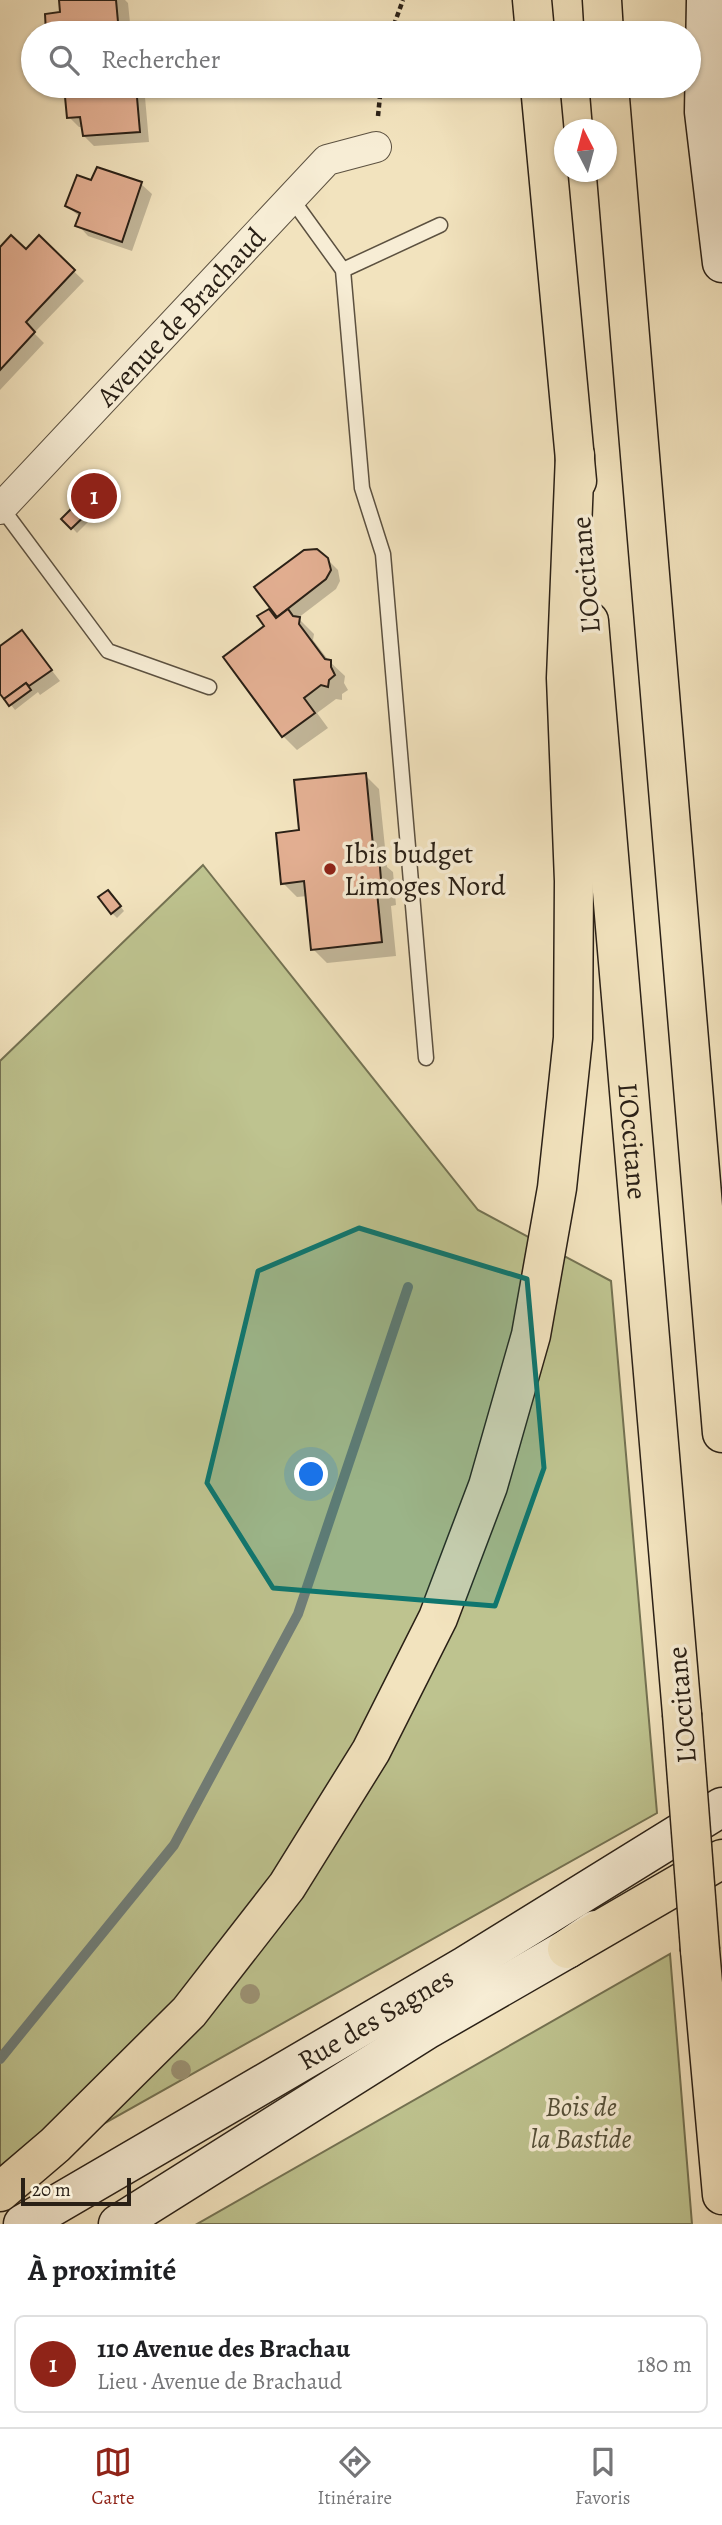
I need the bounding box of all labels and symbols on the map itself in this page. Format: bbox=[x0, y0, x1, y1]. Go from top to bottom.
north arrow bbox=[554, 119, 617, 182]
street label: Avenue de Brachaud bbox=[87, 219, 275, 415]
pin: 1 bbox=[71, 470, 117, 522]
street label: L'Occitane bbox=[562, 515, 610, 635]
place label: Ibis budget Limoges Nord bbox=[344, 835, 507, 905]
marker: Ibis budget Limoges Nord bbox=[322, 861, 338, 877]
street label: L'Occitane bbox=[608, 1081, 656, 1201]
your location bbox=[294, 1457, 328, 1491]
street label: L'Occitane bbox=[658, 1645, 706, 1765]
street label: Rue des Sagnes bbox=[291, 1959, 461, 2080]
park label: Bois de la Bastide bbox=[530, 2088, 632, 2158]
scale bar bbox=[21, 2175, 131, 2207]

